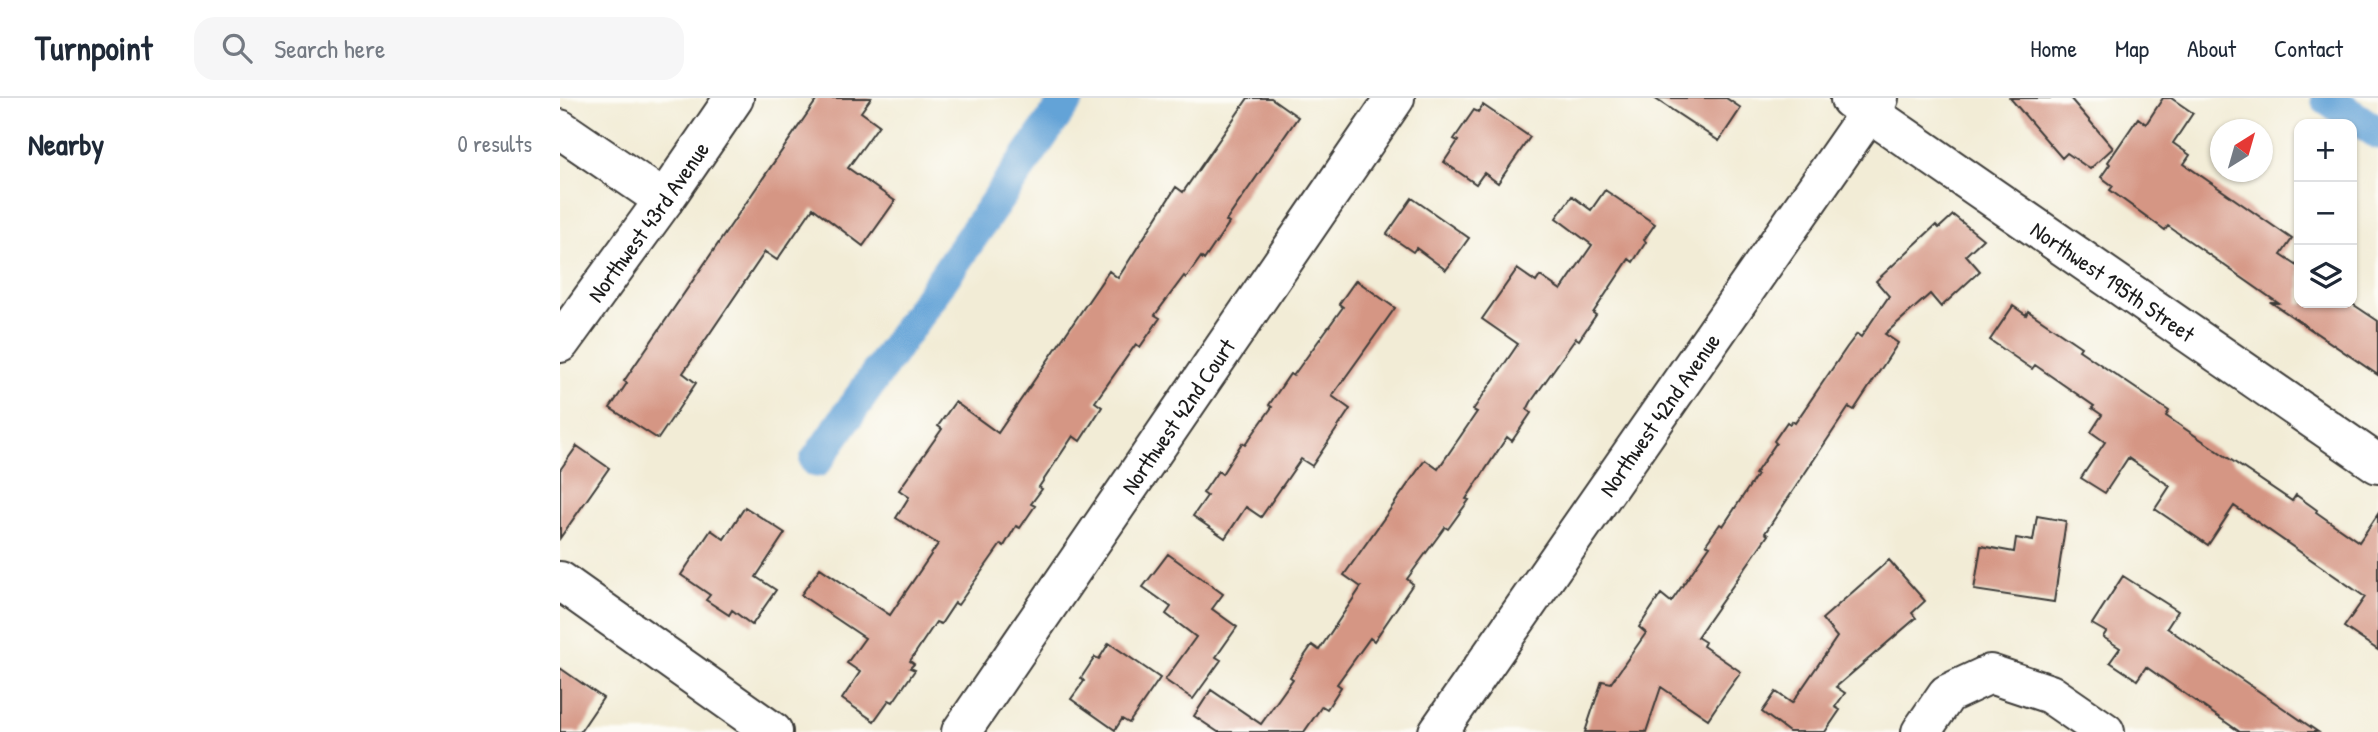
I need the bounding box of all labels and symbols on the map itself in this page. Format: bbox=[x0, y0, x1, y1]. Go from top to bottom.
north arrow bbox=[2210, 119, 2273, 182]
street label: Northwest 43rd Avenue bbox=[580, 135, 715, 308]
street label: Northwest 195th Street bbox=[2025, 213, 2202, 349]
street label: Northwest 42nd Avenue bbox=[1591, 327, 1727, 502]
street label: Northwest 42nd Court bbox=[1113, 331, 1242, 500]

